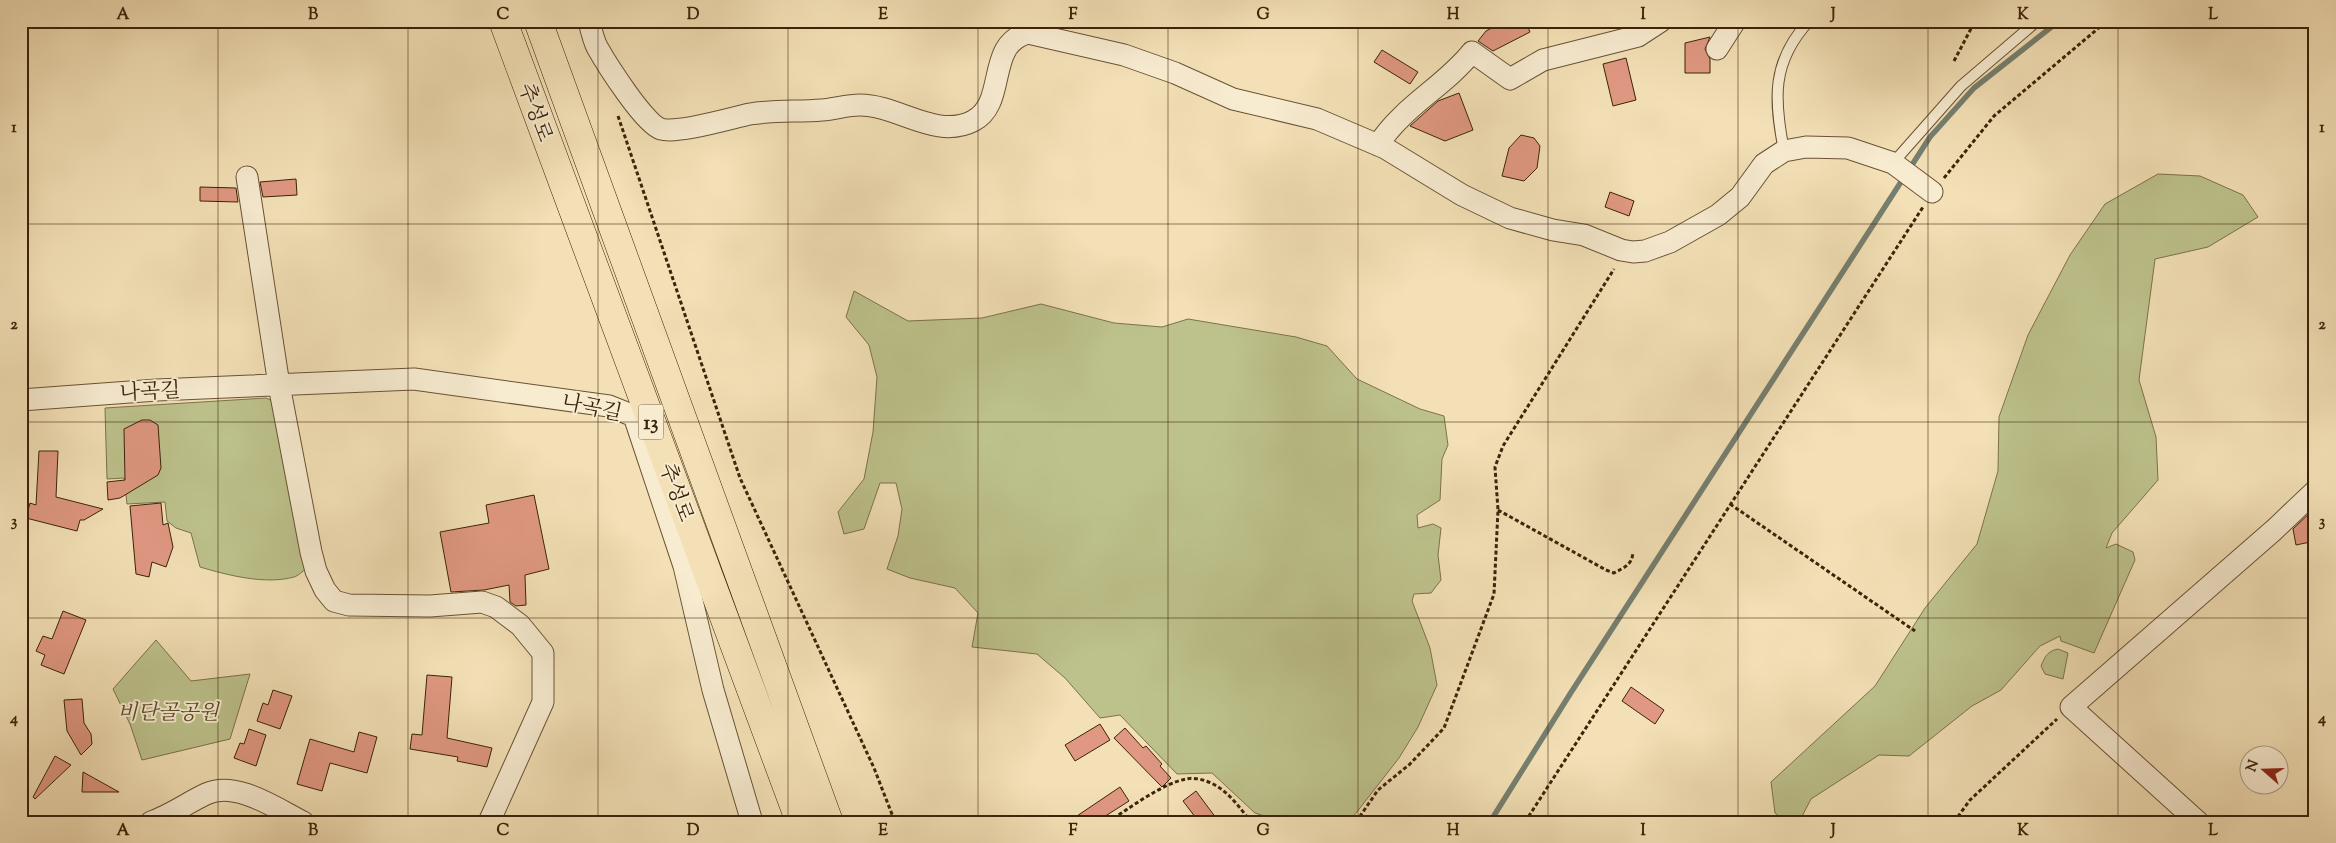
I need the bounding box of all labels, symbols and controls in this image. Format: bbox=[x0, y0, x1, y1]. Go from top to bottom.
text: A bbox=[117, 4, 130, 27]
text: B bbox=[308, 4, 318, 27]
text: C bbox=[497, 4, 510, 27]
text: D bbox=[687, 4, 700, 27]
text: E bbox=[878, 4, 888, 27]
text: F bbox=[1069, 4, 1078, 27]
text: G bbox=[1256, 4, 1270, 27]
text: H bbox=[1447, 4, 1460, 27]
text: I bbox=[1640, 4, 1646, 27]
text: J bbox=[1829, 4, 1836, 27]
text: K bbox=[2017, 4, 2029, 27]
text: L bbox=[2208, 4, 2218, 27]
street label: 추성로 bbox=[510, 79, 559, 146]
text: 1 bbox=[11, 117, 17, 140]
text: 1 bbox=[2319, 117, 2325, 140]
text: 2 bbox=[10, 314, 18, 337]
text: 2 bbox=[2318, 314, 2326, 337]
street label: 나곡길 bbox=[119, 376, 181, 410]
street label: 나곡길 bbox=[559, 388, 624, 430]
road number: 13 bbox=[638, 404, 664, 440]
street label: 추성로 bbox=[651, 459, 700, 526]
text: 3 bbox=[11, 511, 18, 534]
text: 3 bbox=[2319, 511, 2326, 534]
park label: 비단골공원 bbox=[117, 699, 220, 729]
text: 4 bbox=[9, 708, 18, 731]
text: 4 bbox=[2317, 708, 2326, 731]
north arrow bbox=[2238, 746, 2288, 796]
text: N bbox=[2242, 758, 2265, 775]
text: A bbox=[117, 820, 130, 843]
text: B bbox=[308, 820, 318, 843]
text: C bbox=[497, 820, 510, 843]
text: D bbox=[687, 820, 700, 843]
text: E bbox=[878, 820, 888, 843]
text: F bbox=[1069, 820, 1078, 843]
text: G bbox=[1256, 820, 1270, 843]
text: H bbox=[1447, 820, 1460, 843]
text: I bbox=[1640, 820, 1646, 843]
text: J bbox=[1829, 820, 1836, 843]
text: K bbox=[2017, 820, 2029, 843]
text: L bbox=[2208, 820, 2218, 843]

